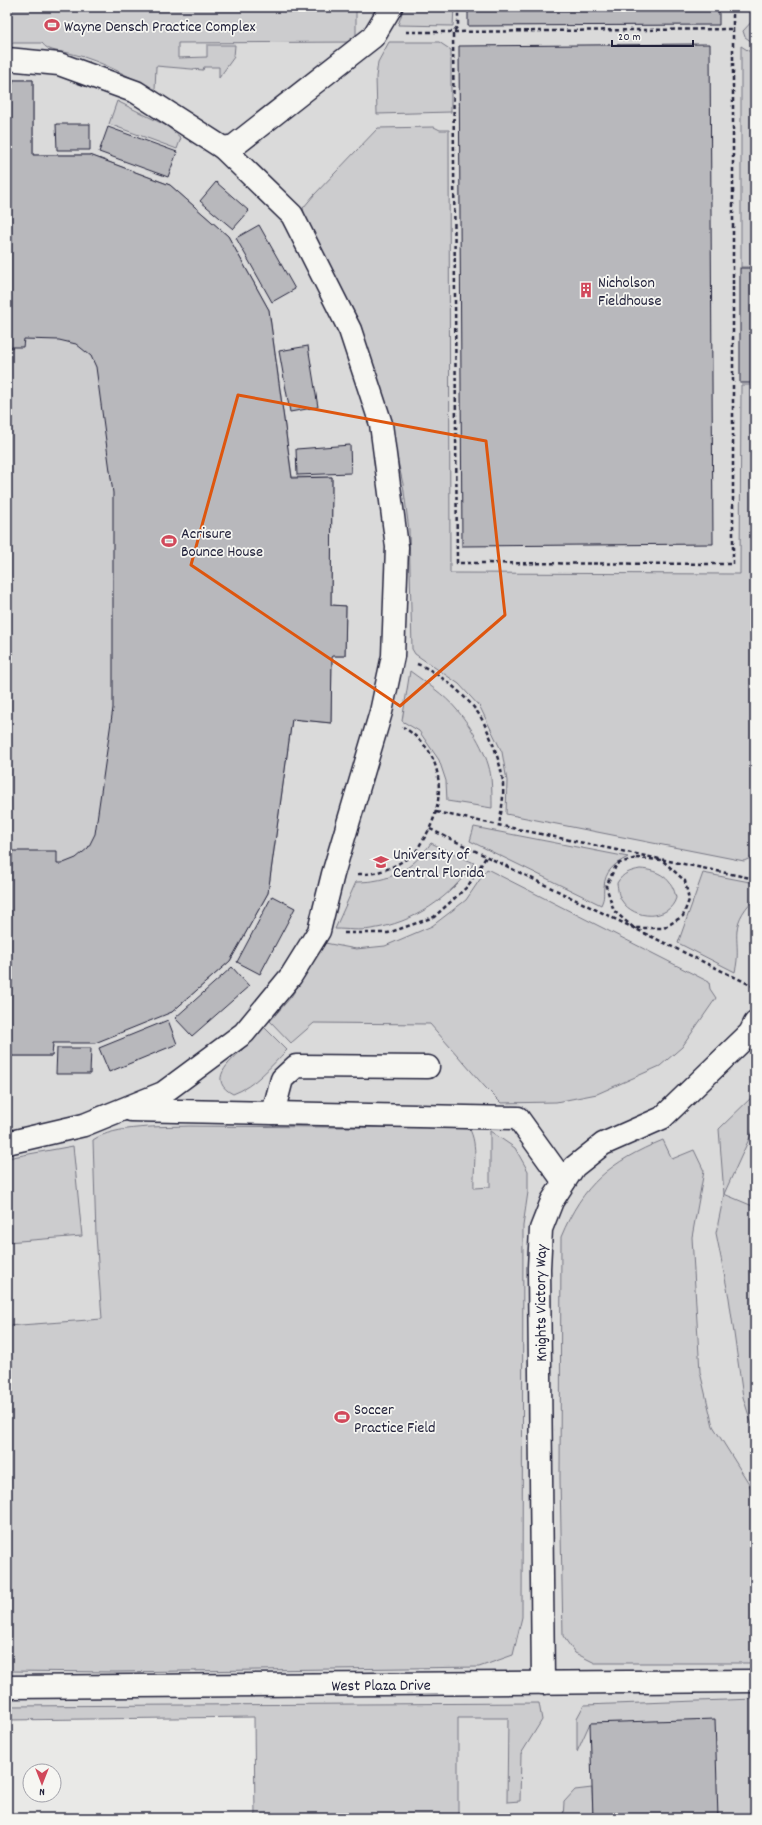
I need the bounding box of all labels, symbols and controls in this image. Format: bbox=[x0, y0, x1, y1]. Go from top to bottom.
sports icon: Wayne Densch Practice Complex bbox=[43, 16, 61, 34]
place label: Wayne Densch Practice Complex bbox=[64, 16, 255, 39]
scale bar bbox=[612, 22, 693, 48]
text: 20 m bbox=[618, 29, 641, 46]
place label: Nicholson Fieldhouse bbox=[598, 272, 662, 313]
building icon: Nicholson Fieldhouse bbox=[577, 281, 595, 299]
place label: Acrisure Bounce House bbox=[181, 523, 263, 564]
sports icon: Acrisure Bounce House bbox=[160, 532, 178, 550]
place label: University of Central Florida bbox=[393, 844, 485, 885]
school or university icon: University of Central Florida bbox=[372, 853, 390, 871]
street label: Knights Victory Way bbox=[530, 1243, 554, 1362]
place label: Soccer Practice Field bbox=[354, 1399, 436, 1440]
sports icon: Soccer Practice Field bbox=[333, 1408, 351, 1426]
street label: West Plaza Drive bbox=[331, 1675, 431, 1698]
north arrow bbox=[22, 1763, 62, 1803]
text: N bbox=[39, 1783, 45, 1799]

